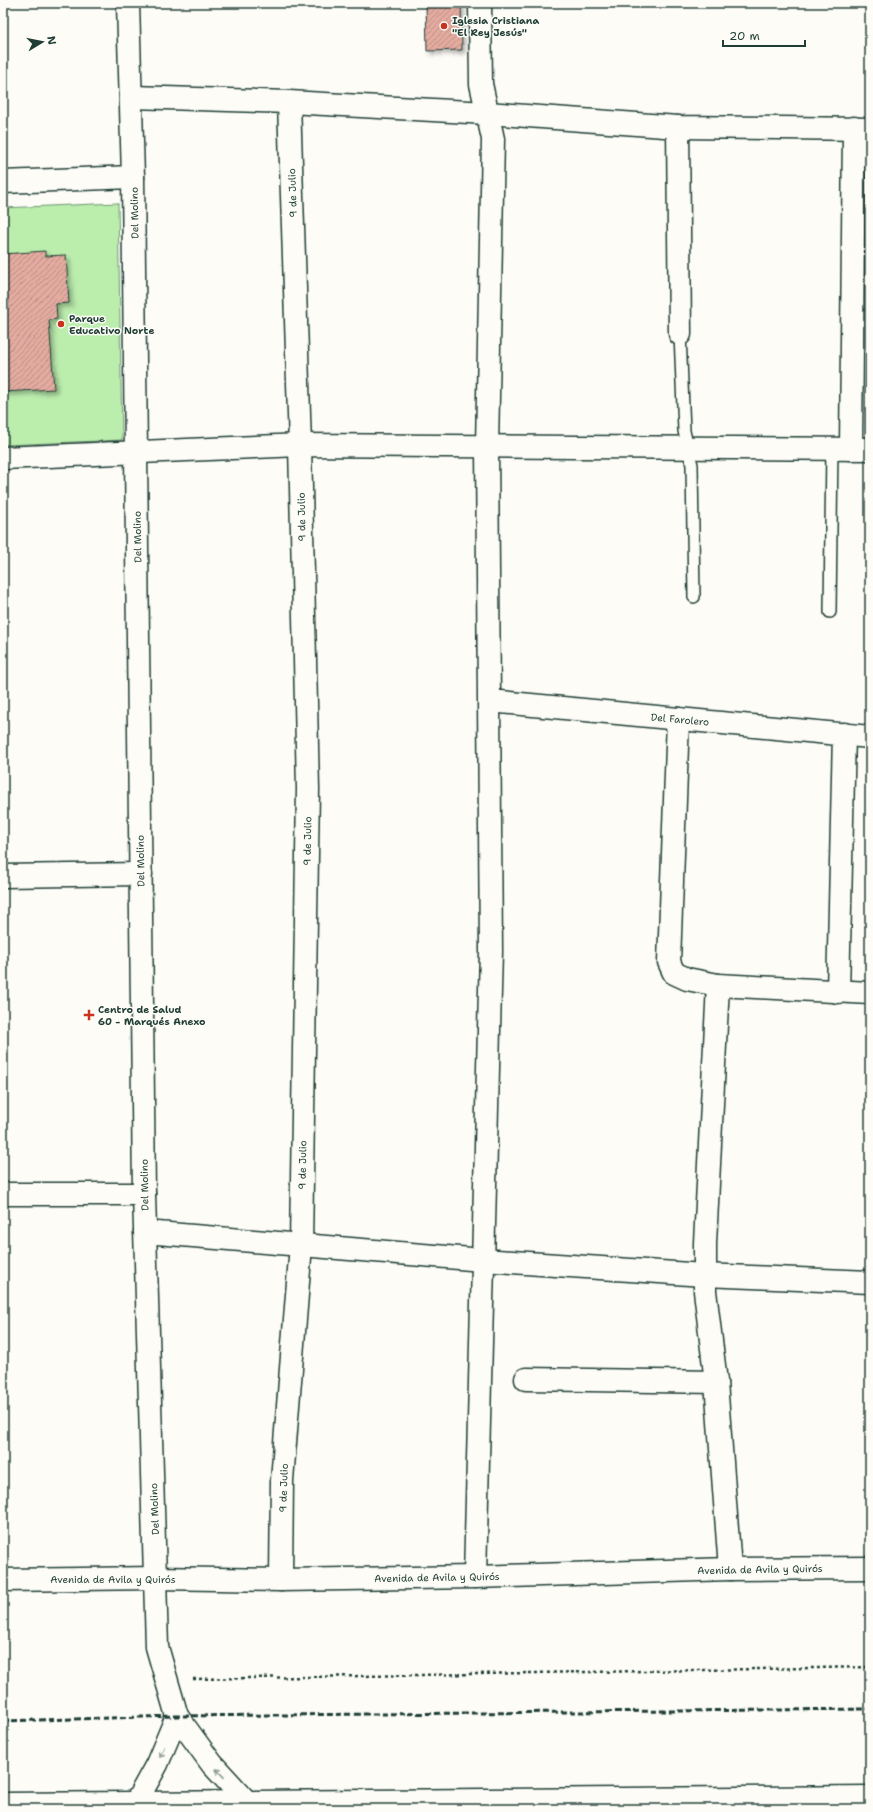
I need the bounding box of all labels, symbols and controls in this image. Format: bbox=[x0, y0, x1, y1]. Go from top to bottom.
place label: Iglesia Cristiana "El Rey Jesús" bbox=[452, 14, 539, 39]
marker: Iglesia Cristiana "El Rey Jesús" bbox=[439, 21, 449, 31]
north arrow bbox=[22, 22, 62, 62]
scale bar bbox=[723, 22, 805, 48]
text: 20 m bbox=[729, 28, 760, 44]
text: N bbox=[43, 35, 60, 46]
street label: 9 de Julio bbox=[285, 168, 300, 218]
street label: Del Molino bbox=[128, 187, 141, 239]
place label: Parque Educativo Norte bbox=[69, 312, 154, 337]
marker: Parque Educativo Norte bbox=[56, 319, 66, 329]
street label: 9 de Julio bbox=[295, 492, 308, 542]
street label: Del Molino bbox=[131, 511, 144, 563]
street label: Del Farolero bbox=[650, 710, 710, 729]
street label: 9 de Julio bbox=[301, 816, 314, 866]
street label: Del Molino bbox=[134, 835, 147, 887]
place label: Centro de Salud 60 - Marqués Anexo bbox=[98, 1003, 206, 1028]
marker: Centro de Salud 60 - Marqués Anexo bbox=[83, 1009, 95, 1021]
street label: 9 de Julio bbox=[296, 1140, 309, 1190]
street label: Del Molino bbox=[138, 1159, 151, 1211]
street label: 9 de Julio bbox=[276, 1463, 291, 1513]
street label: Del Molino bbox=[147, 1483, 162, 1535]
street label: Avenida de Avila y Quirós bbox=[697, 1562, 823, 1577]
street label: Avenida de Avila y Quirós bbox=[374, 1570, 500, 1585]
street label: Avenida de Avila y Quirós bbox=[50, 1573, 176, 1586]
one-way arrow bbox=[158, 1746, 166, 1758]
one-way arrow bbox=[215, 1768, 224, 1778]

